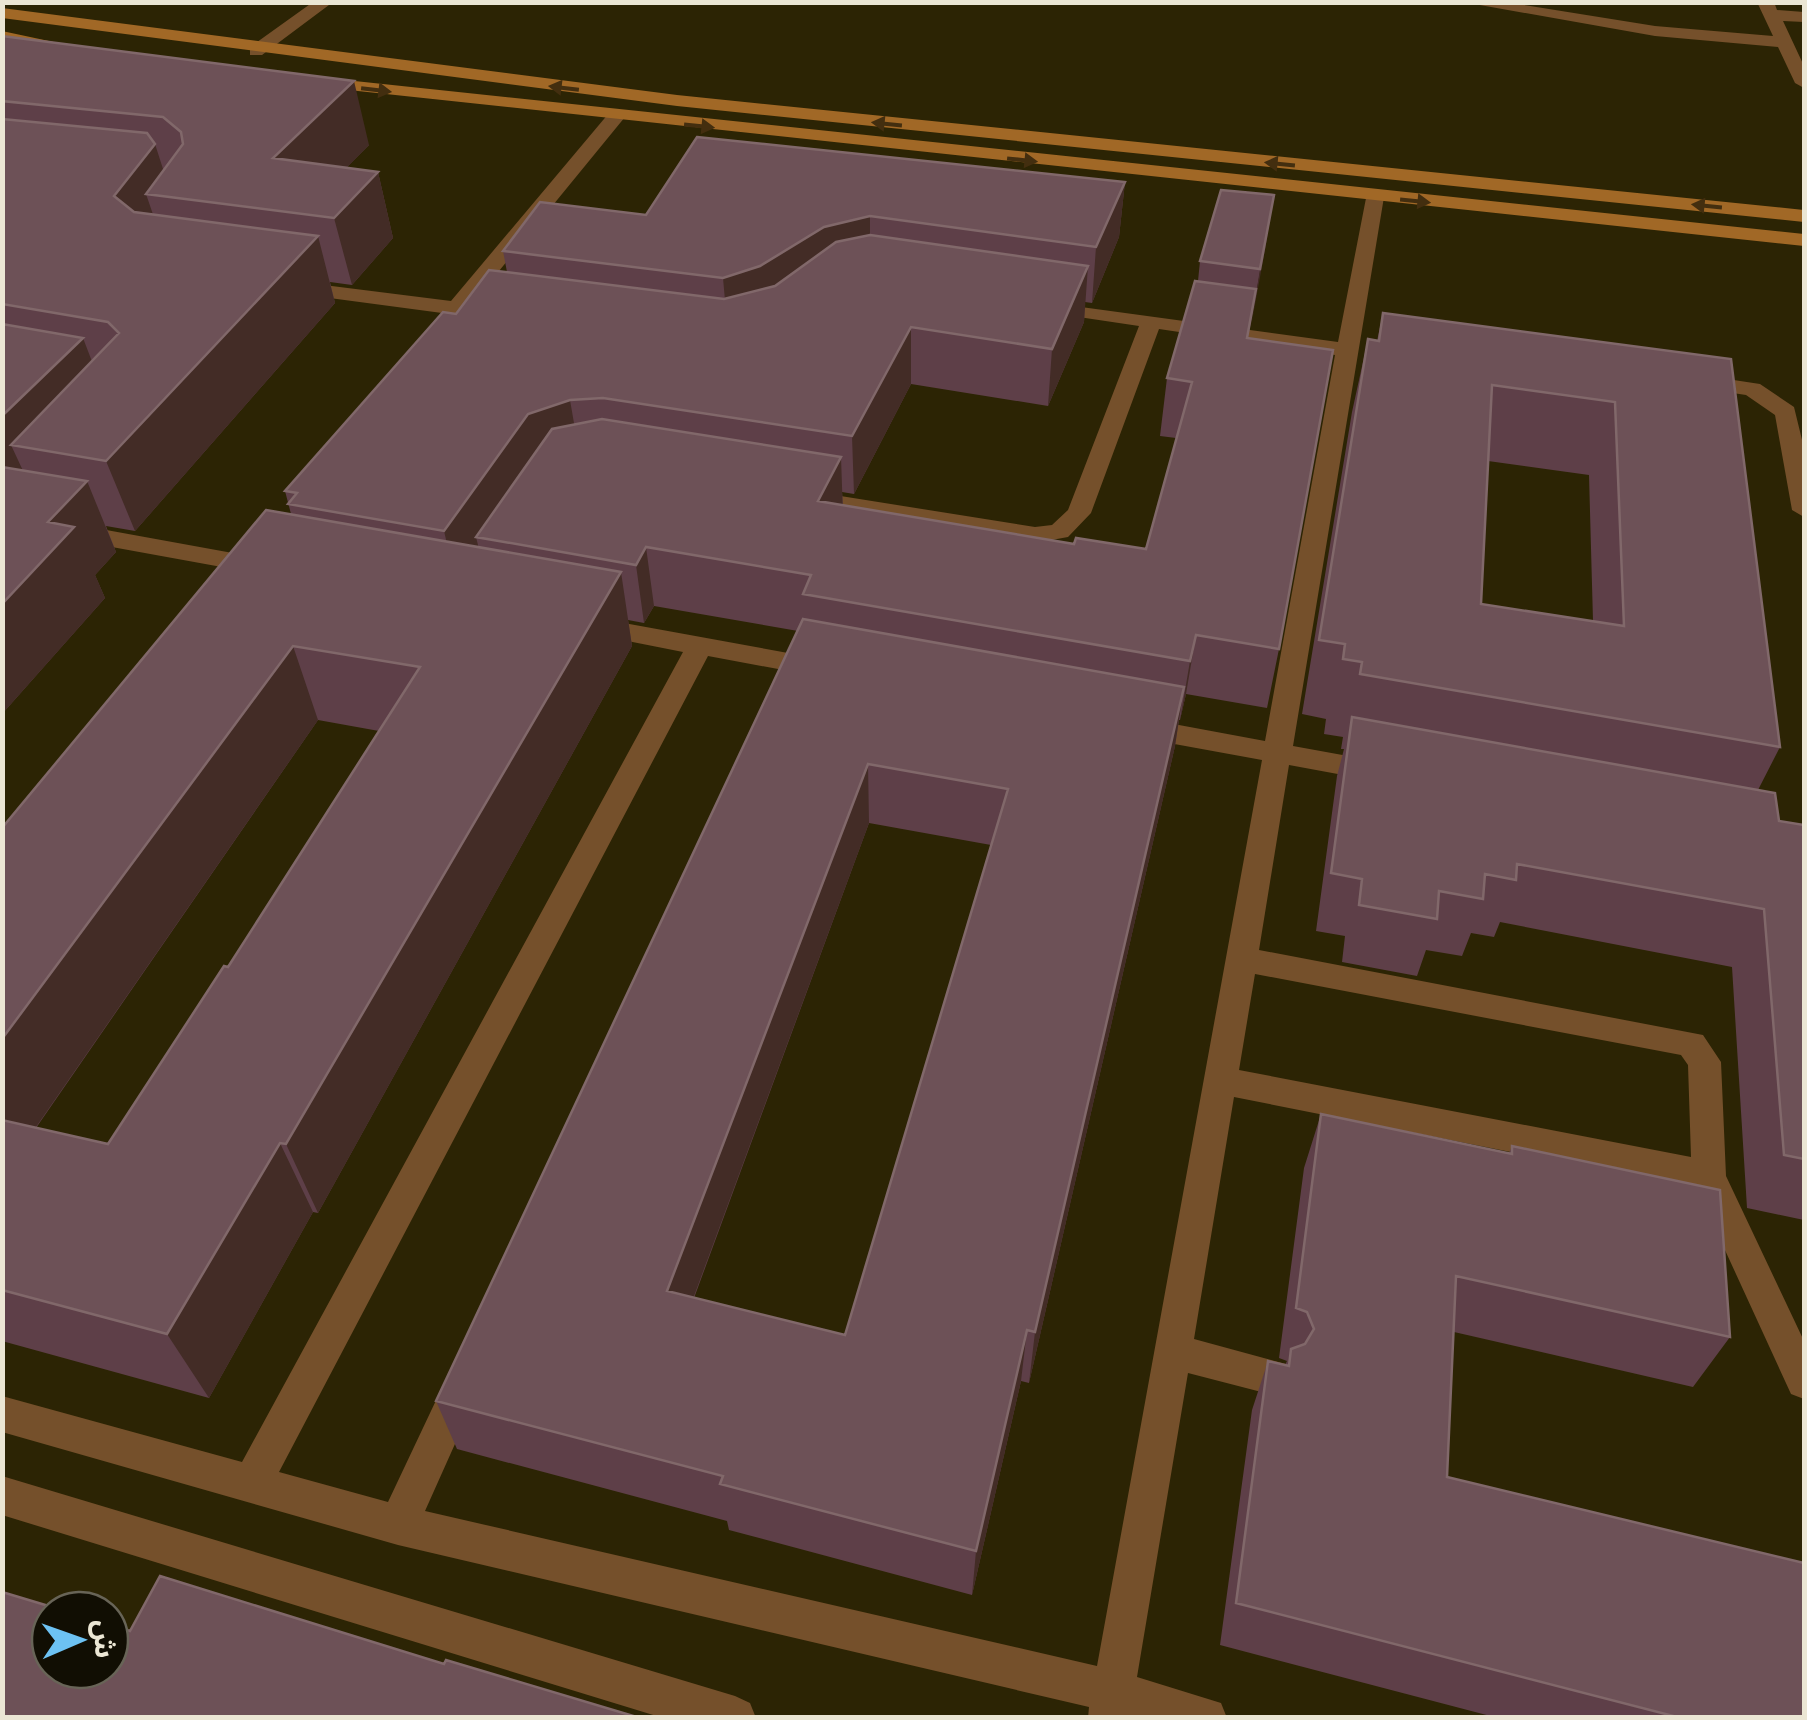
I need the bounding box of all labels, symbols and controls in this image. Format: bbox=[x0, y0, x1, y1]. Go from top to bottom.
one-way arrow bbox=[547, 80, 579, 96]
one-way arrow bbox=[361, 82, 392, 98]
one-way arrow bbox=[870, 115, 902, 131]
one-way arrow bbox=[684, 118, 715, 134]
one-way arrow bbox=[1007, 152, 1039, 168]
one-way arrow bbox=[1263, 155, 1295, 171]
one-way arrow bbox=[1400, 193, 1431, 209]
one-way arrow bbox=[1691, 198, 1723, 214]
north arrow bbox=[30, 1590, 130, 1690]
text: ش bbox=[88, 1619, 121, 1659]

